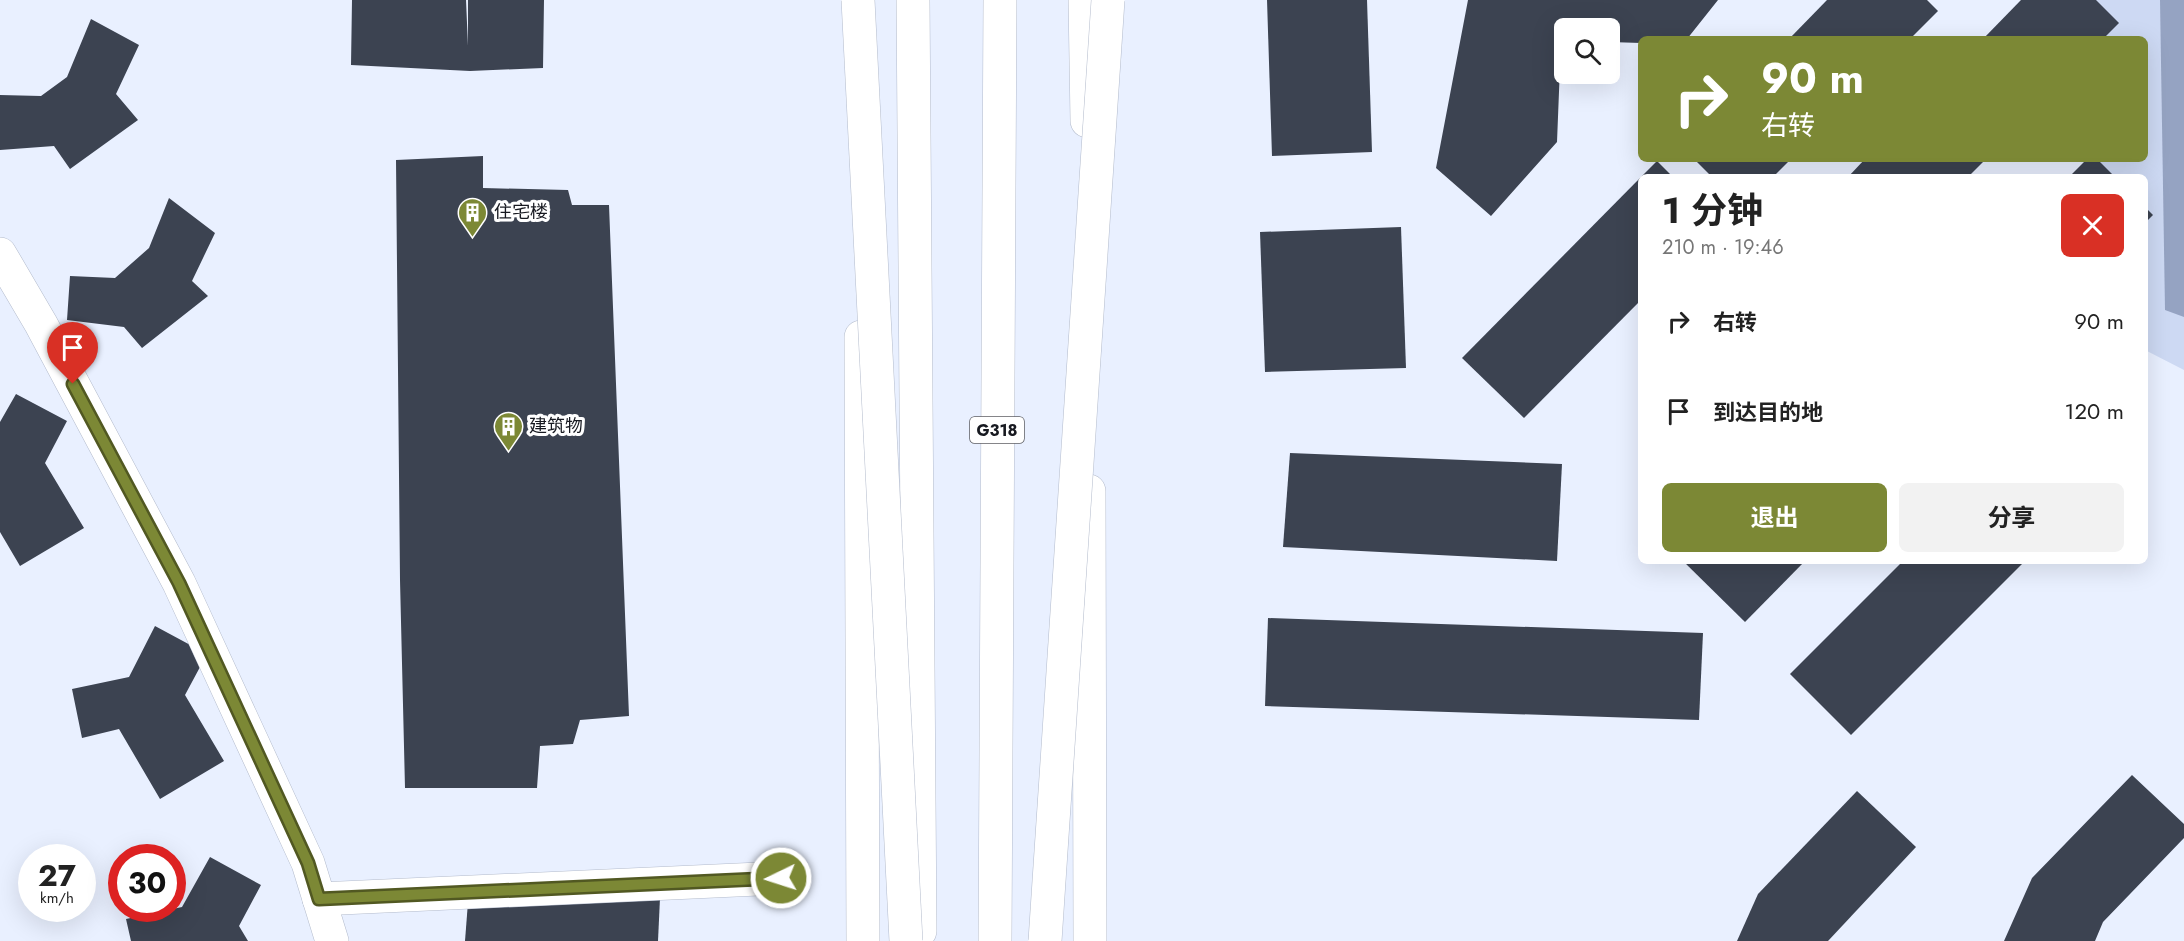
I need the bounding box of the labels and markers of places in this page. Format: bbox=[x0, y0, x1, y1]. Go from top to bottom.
building icon: 住宅楼 bbox=[457, 196, 489, 238]
place label: 住宅楼 bbox=[494, 199, 548, 225]
pin bbox=[47, 322, 98, 384]
building icon: 建筑物 bbox=[492, 410, 524, 452]
place label: 建筑物 bbox=[529, 413, 583, 439]

